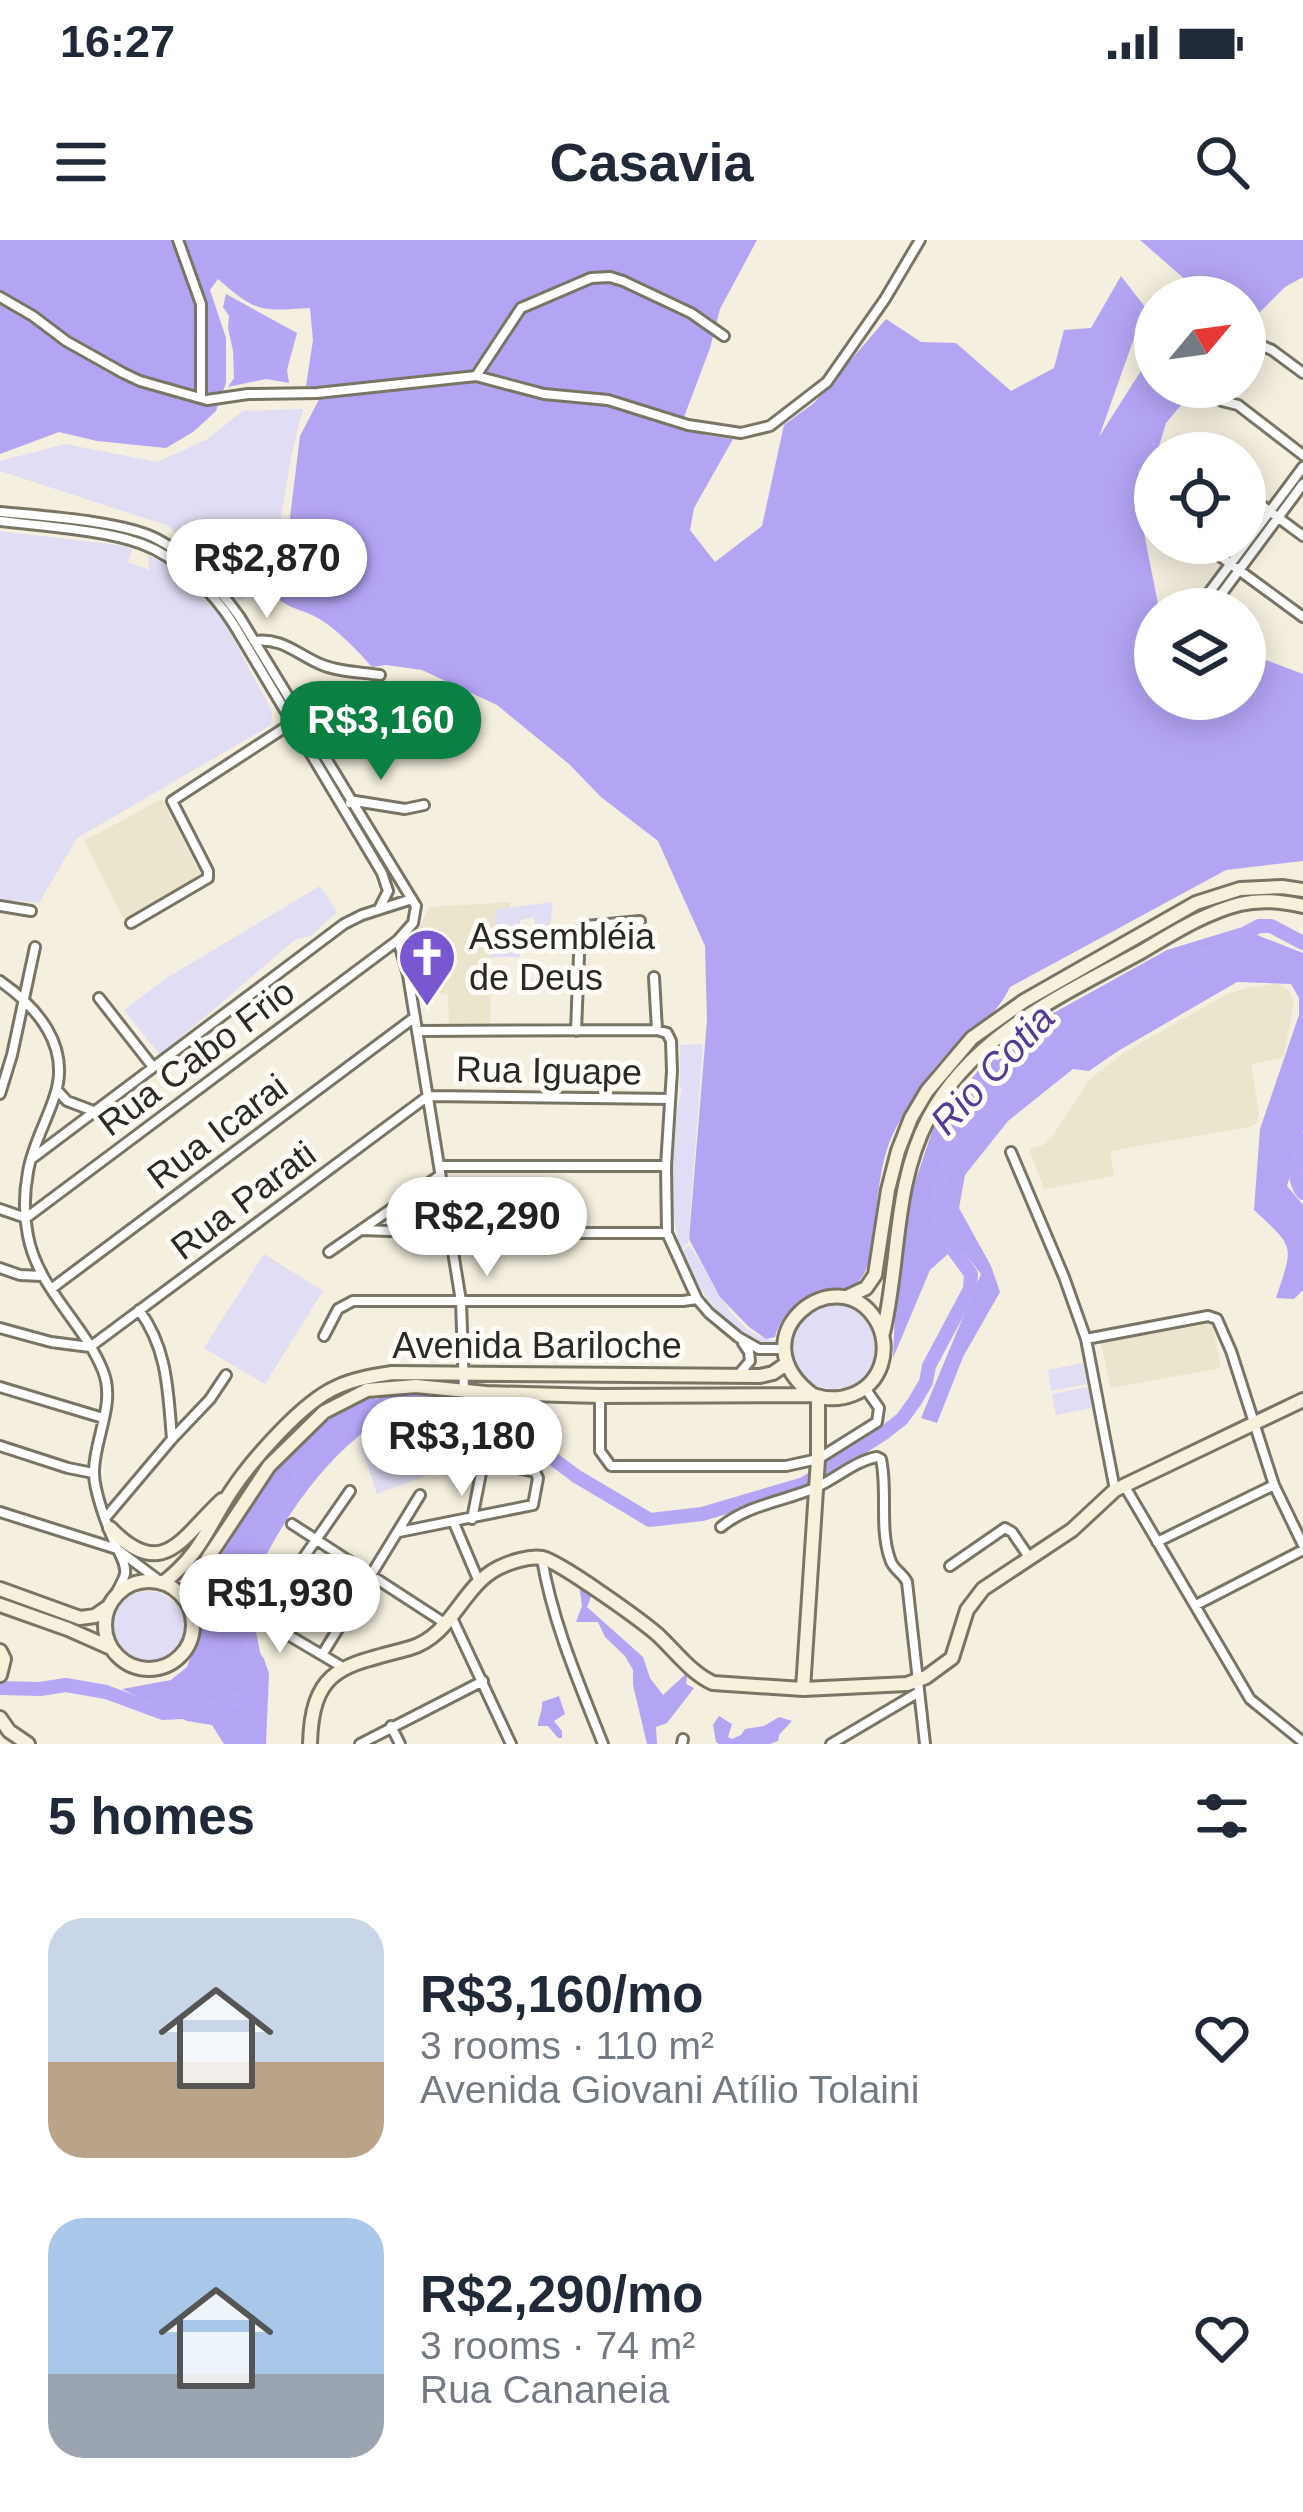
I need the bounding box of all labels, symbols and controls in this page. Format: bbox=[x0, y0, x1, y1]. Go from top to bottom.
text: 16:27 bbox=[60, 16, 175, 67]
icon: menu bbox=[48, 129, 114, 195]
icon: search bbox=[1189, 129, 1255, 195]
text: Casavia bbox=[549, 132, 754, 192]
north arrow bbox=[1134, 276, 1266, 408]
map controls bbox=[1134, 276, 1266, 720]
button: locate bbox=[1134, 432, 1266, 564]
pin: R$2,870 bbox=[156, 519, 378, 621]
text: R$2,870 bbox=[193, 536, 341, 579]
button: layers bbox=[1134, 588, 1266, 720]
pin: R$3,160 bbox=[270, 681, 492, 783]
text: R$3,160 bbox=[307, 698, 455, 741]
place label: Assembléia de Deus bbox=[469, 916, 656, 998]
church icon: Assembléia de Deus bbox=[396, 926, 458, 1008]
street label: Rua Cabo Frio bbox=[90, 971, 302, 1144]
water label: Rio Cotia bbox=[922, 996, 1063, 1143]
street label: Rua Iguape bbox=[456, 1048, 642, 1093]
street label: Rua Icarai bbox=[139, 1066, 295, 1197]
street label: Rua Parati bbox=[163, 1133, 324, 1268]
pin: R$2,290 bbox=[376, 1177, 598, 1279]
text: R$2,290 bbox=[413, 1194, 561, 1237]
street label: Avenida Bariloche bbox=[392, 1325, 682, 1366]
pin: R$3,180 bbox=[351, 1397, 573, 1499]
text: R$3,180 bbox=[388, 1414, 536, 1457]
pin: R$1,930 bbox=[169, 1554, 391, 1656]
text: R$1,930 bbox=[206, 1571, 354, 1614]
icon: filters bbox=[1189, 1783, 1255, 1849]
text: 5 homes bbox=[48, 1788, 255, 1845]
icon: home bbox=[144, 1966, 288, 2110]
text: R$3,160/mo bbox=[420, 1966, 704, 2023]
icon: heart bbox=[1189, 2005, 1255, 2071]
text: 3 rooms · 110 m² bbox=[420, 2024, 714, 2067]
text: Avenida Giovani Atílio Tolaini bbox=[420, 2068, 919, 2111]
icon: home bbox=[144, 2266, 288, 2410]
text: R$2,290/mo bbox=[420, 2266, 704, 2323]
icon: heart bbox=[1189, 2305, 1255, 2371]
text: 3 rooms · 74 m² bbox=[420, 2324, 695, 2367]
text: Rua Cananeia bbox=[420, 2368, 669, 2411]

